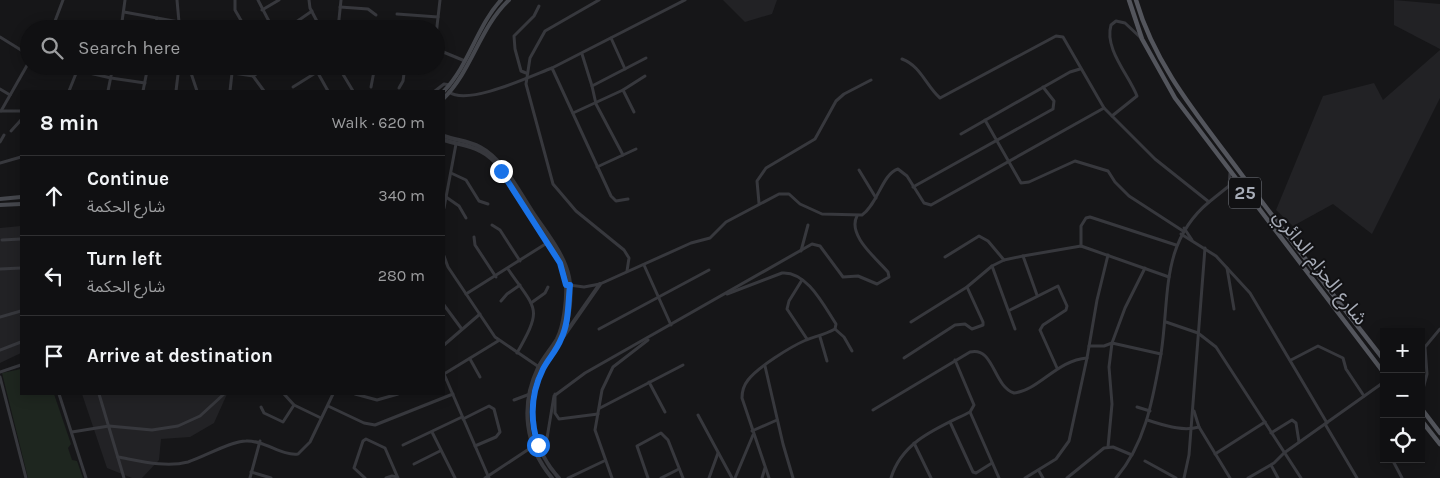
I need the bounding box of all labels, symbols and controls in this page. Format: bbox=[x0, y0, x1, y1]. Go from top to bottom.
search box bbox=[20, 20, 445, 75]
icon: search bbox=[38, 34, 66, 62]
text: Search here bbox=[78, 37, 180, 59]
text: 8 min bbox=[40, 111, 99, 135]
text: Walk · 620 m bbox=[332, 113, 425, 132]
route end bbox=[490, 160, 513, 183]
text: Continue bbox=[87, 168, 169, 190]
road number: 25 bbox=[1229, 178, 1261, 208]
icon: ahead bbox=[40, 182, 68, 210]
text: 340 m bbox=[378, 186, 425, 205]
text: شارع الحكمة bbox=[87, 197, 165, 216]
street label: شارع الحزام الدائري bbox=[1266, 206, 1372, 331]
text: Turn left bbox=[87, 248, 162, 270]
icon: left bbox=[40, 262, 68, 290]
text: 280 m bbox=[378, 266, 425, 285]
text: شارع الحكمة bbox=[87, 277, 165, 296]
map controls bbox=[1380, 328, 1425, 463]
button: + bbox=[1380, 328, 1425, 373]
icon: arrive bbox=[40, 342, 68, 370]
text: Arrive at destination bbox=[87, 345, 273, 367]
button: − bbox=[1380, 373, 1425, 418]
button: locate bbox=[1380, 418, 1425, 463]
route start bbox=[527, 434, 550, 457]

